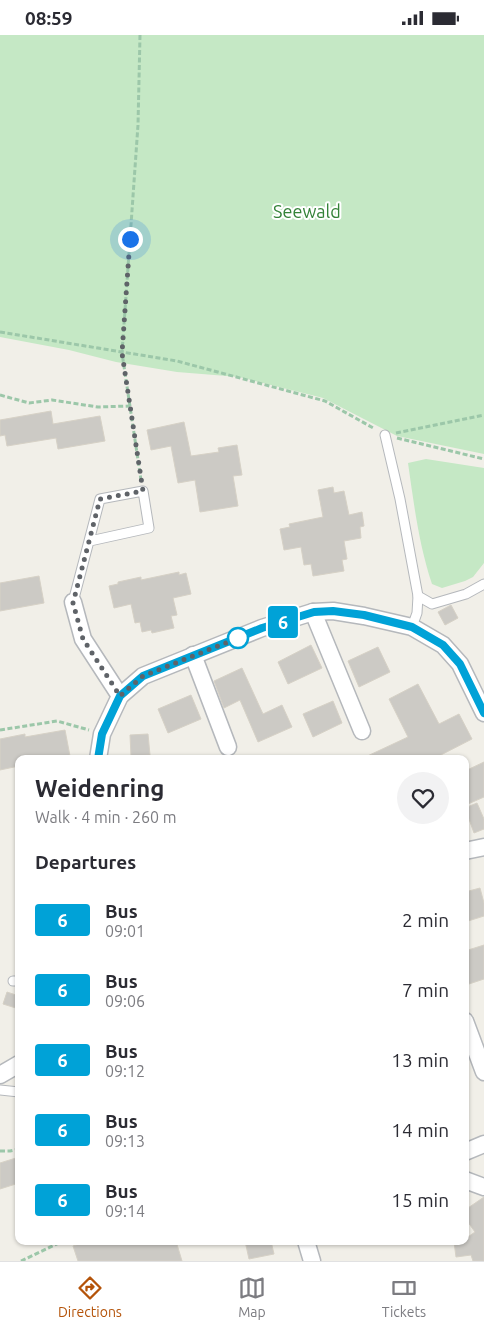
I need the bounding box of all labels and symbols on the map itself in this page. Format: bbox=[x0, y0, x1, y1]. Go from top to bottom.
park label: Seewald bbox=[273, 201, 341, 221]
your location bbox=[118, 227, 143, 252]
line badge: 6 bbox=[267, 606, 299, 638]
unlabelled marker bbox=[227, 627, 249, 649]

